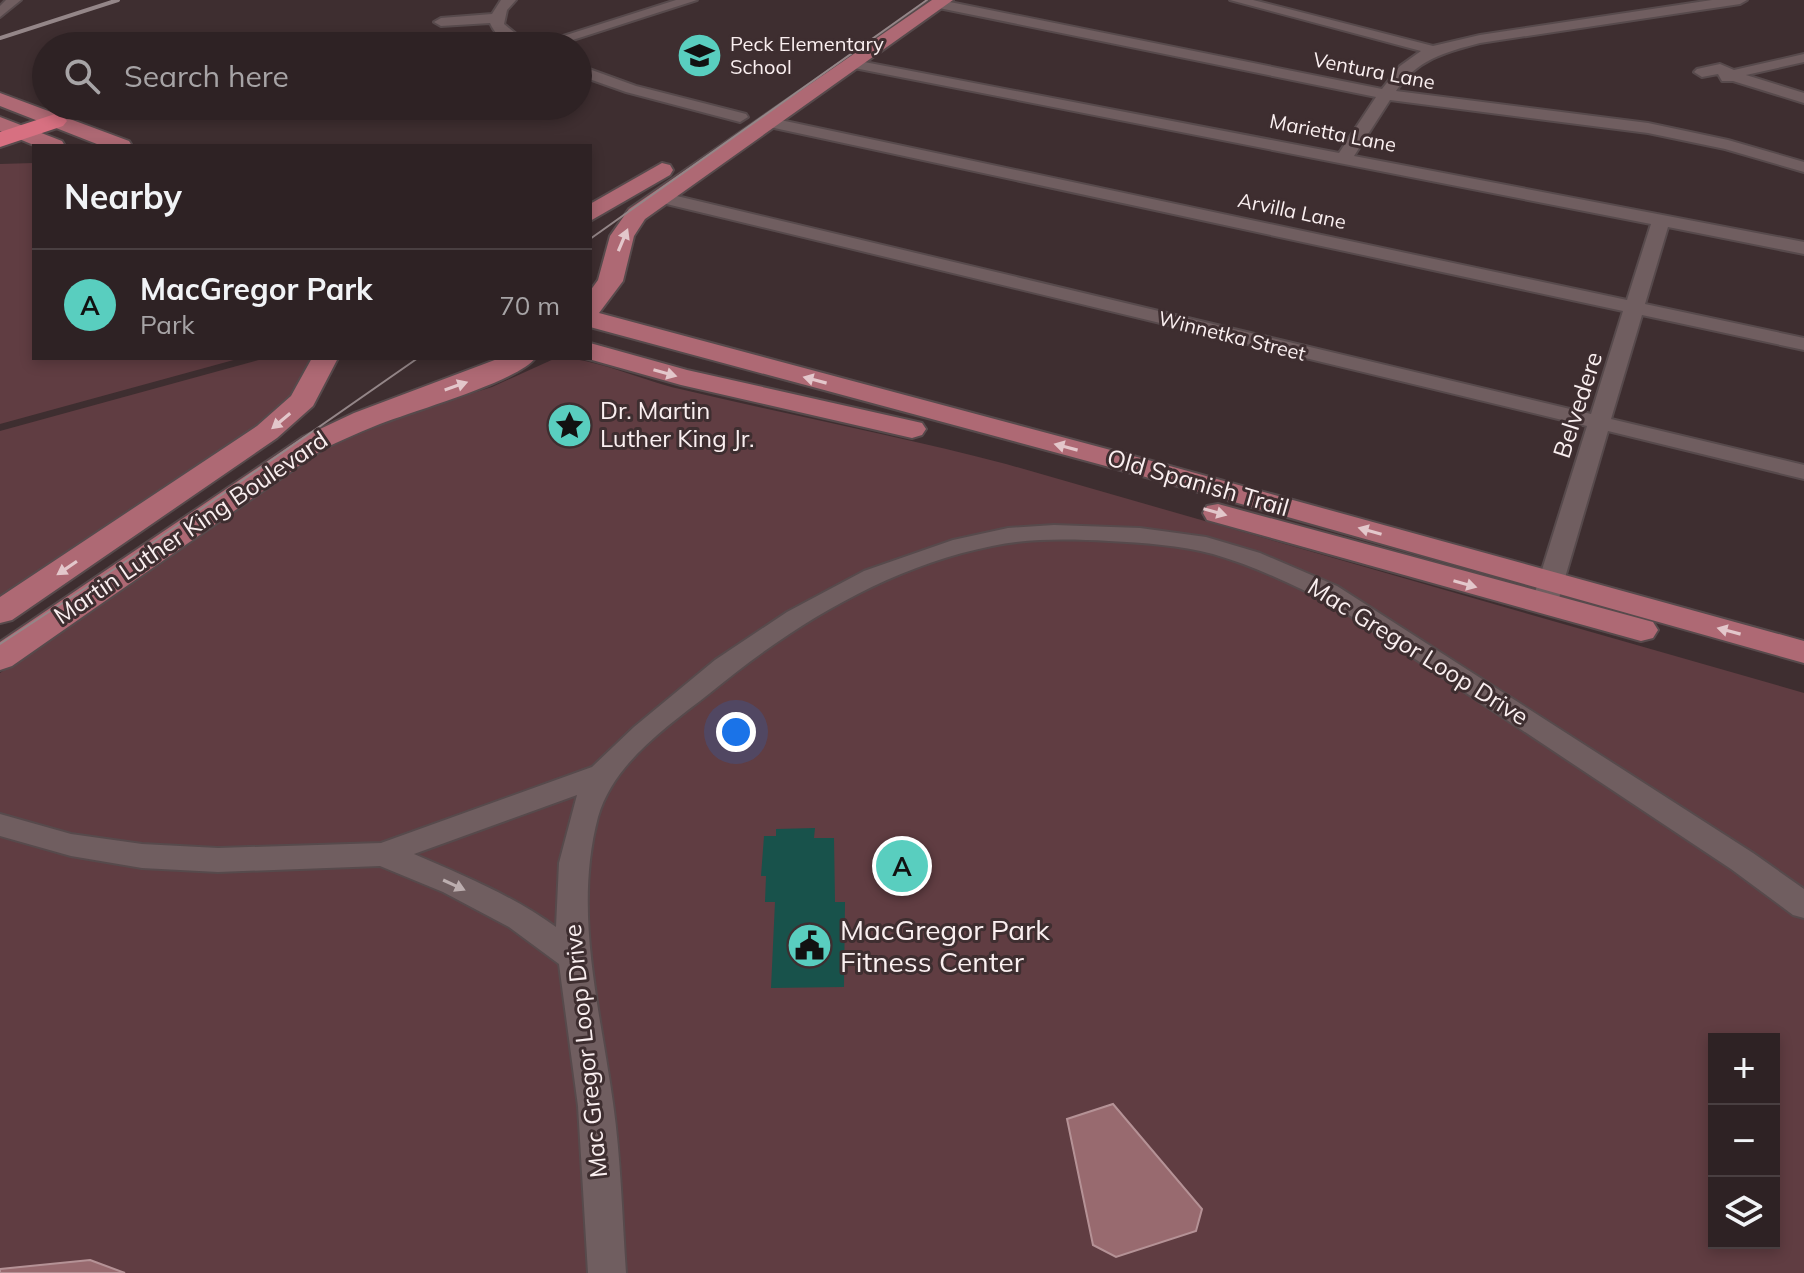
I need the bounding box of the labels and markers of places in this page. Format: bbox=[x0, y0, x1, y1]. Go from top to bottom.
place label: Peck Elementary School bbox=[730, 31, 884, 79]
school or university icon: Peck Elementary School bbox=[675, 32, 723, 80]
place label: Dr. Martin Luther King Jr. bbox=[600, 395, 754, 453]
place icon: Dr. Martin Luther King Jr. bbox=[545, 401, 593, 449]
pin: A bbox=[876, 836, 928, 896]
place label: MacGregor Park Fitness Center bbox=[840, 912, 1050, 979]
public building icon: MacGregor Park Fitness Center bbox=[785, 922, 833, 970]

